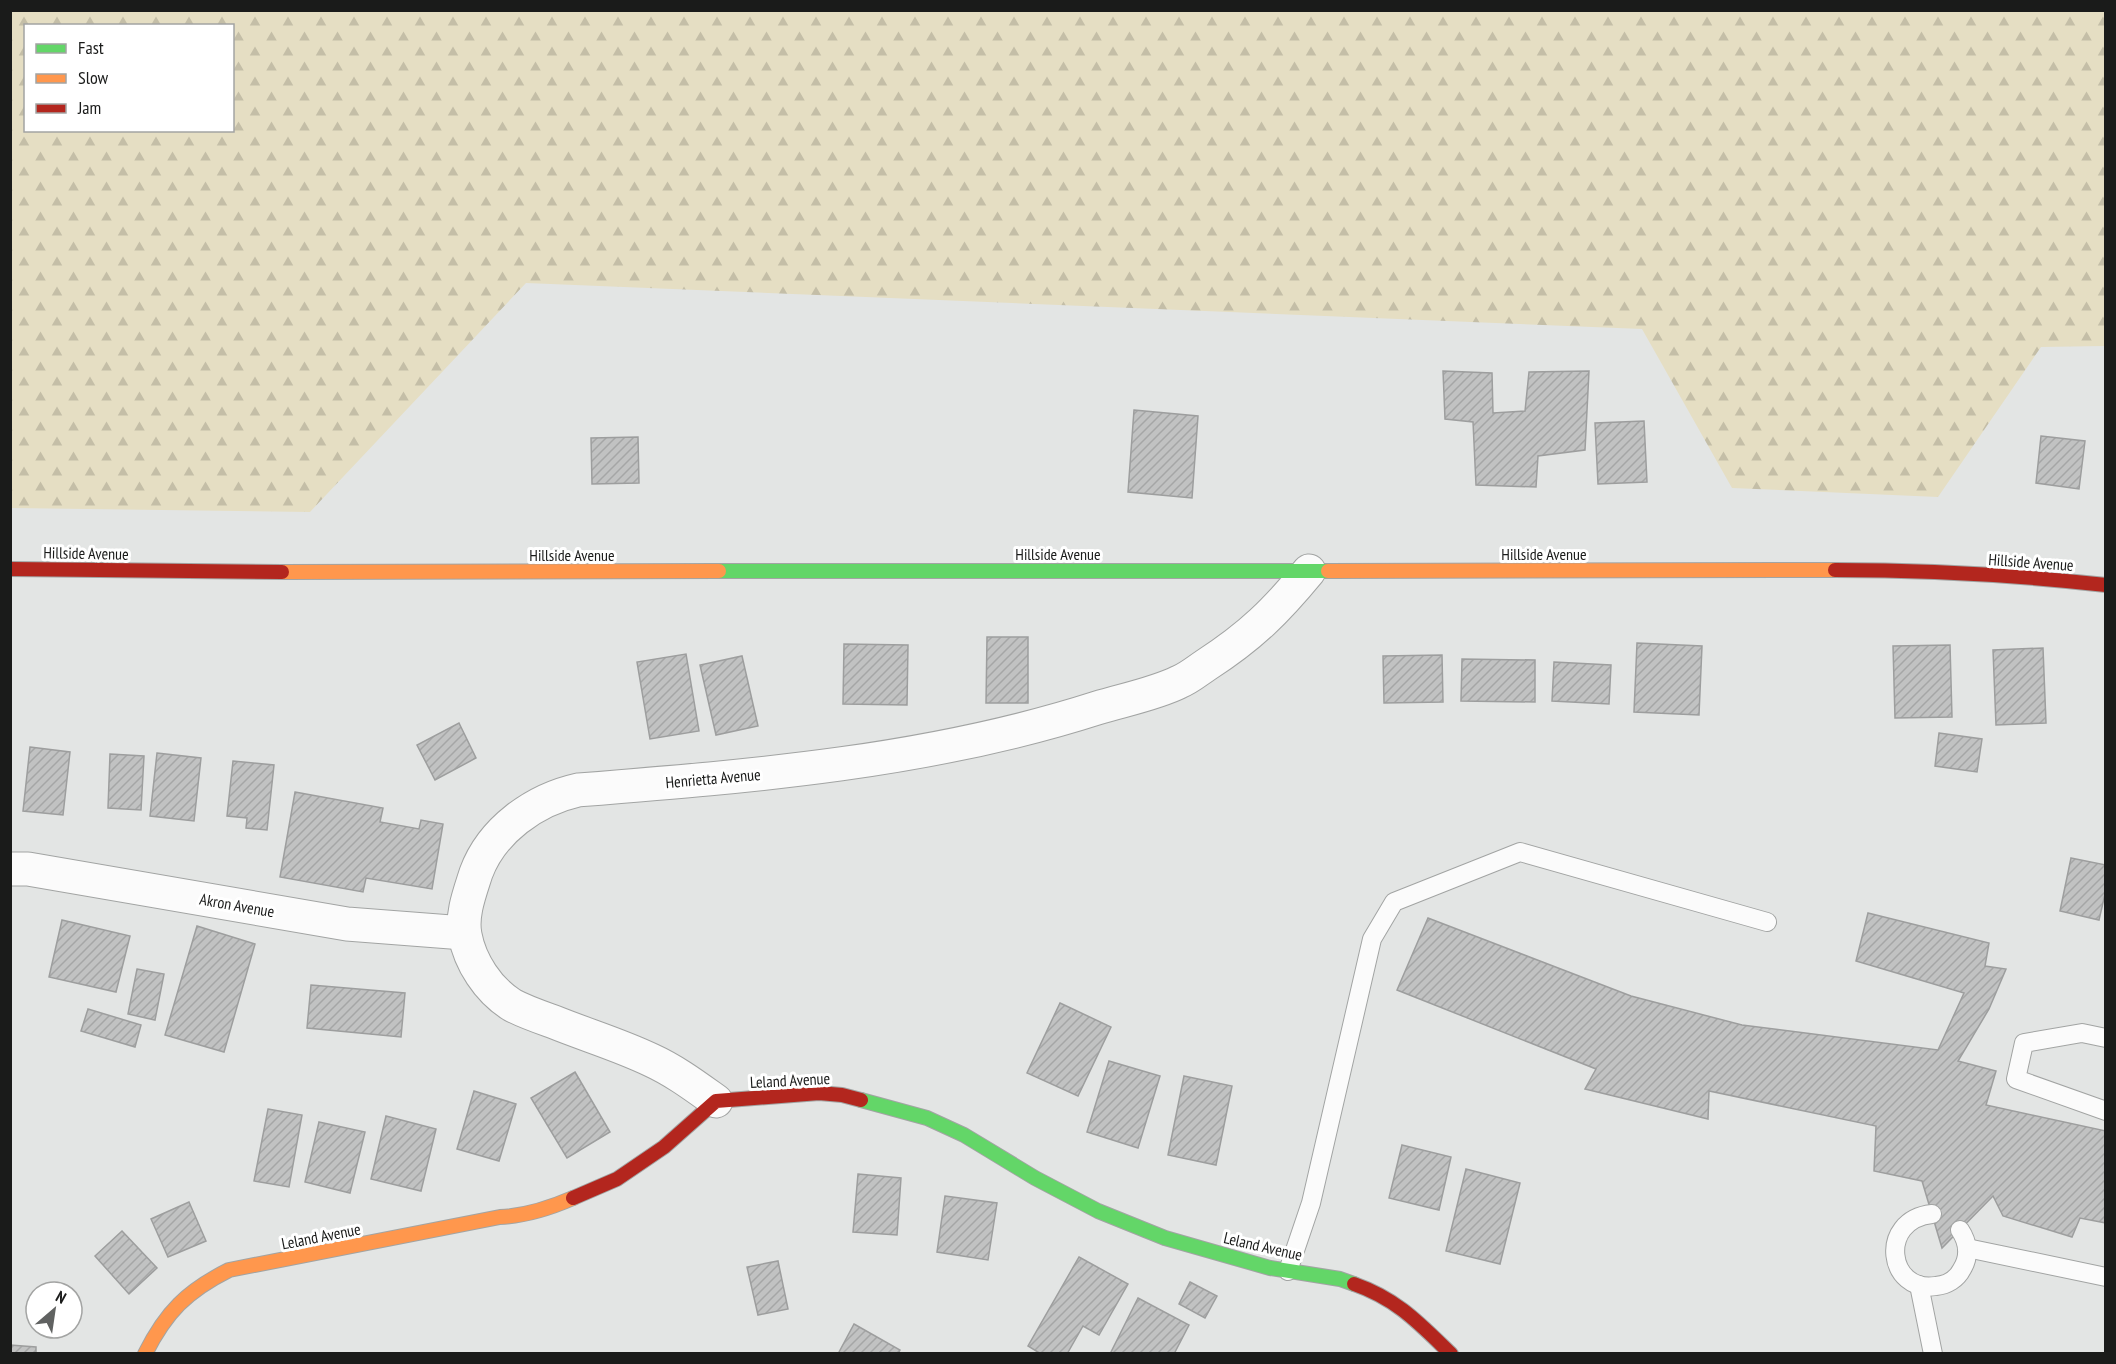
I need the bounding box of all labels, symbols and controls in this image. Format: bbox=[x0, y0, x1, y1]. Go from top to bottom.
legend bbox=[24, 24, 234, 132]
text: Fast bbox=[78, 36, 104, 59]
text: Slow bbox=[78, 66, 109, 89]
text: Jam bbox=[77, 96, 101, 119]
street label: Hillside Avenue bbox=[43, 542, 129, 564]
street label: Hillside Avenue bbox=[1015, 544, 1101, 564]
street label: Hillside Avenue bbox=[1501, 544, 1587, 564]
street label: Hillside Avenue bbox=[529, 545, 615, 565]
street label: Hillside Avenue bbox=[1988, 549, 2074, 575]
street label: Henrietta Avenue bbox=[665, 764, 761, 792]
street label: Akron Avenue bbox=[198, 889, 276, 921]
street label: Leland Avenue bbox=[750, 1068, 830, 1092]
street label: Leland Avenue bbox=[280, 1219, 362, 1253]
street label: Leland Avenue bbox=[1222, 1227, 1304, 1265]
north arrow bbox=[24, 1280, 84, 1340]
text: N bbox=[53, 1286, 70, 1308]

